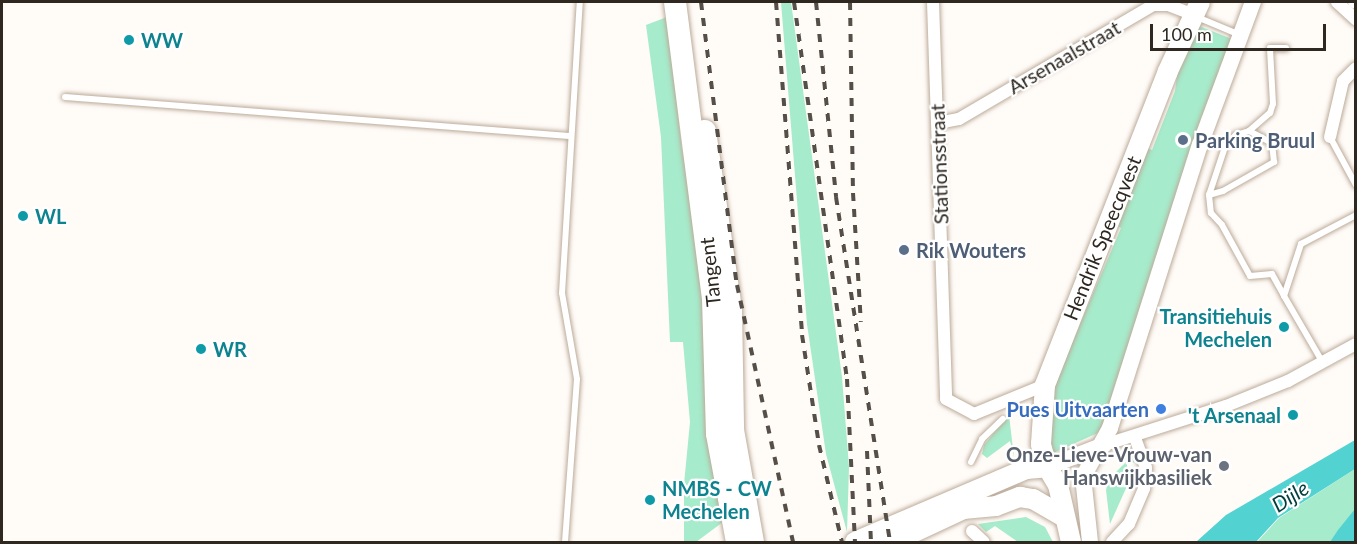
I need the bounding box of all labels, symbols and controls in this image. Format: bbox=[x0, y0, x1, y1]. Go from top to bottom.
scale bar bbox=[1153, 12, 1328, 50]
street label: Arsenaalstraat bbox=[1004, 15, 1124, 99]
text: 100 m bbox=[1161, 23, 1212, 45]
place label: WW bbox=[141, 28, 183, 52]
marker: WW bbox=[122, 33, 136, 47]
street label: Stationsstraat bbox=[925, 103, 953, 225]
place label: Parking Bruul bbox=[1195, 128, 1315, 152]
marker: Parking Bruul bbox=[1176, 133, 1190, 147]
street label: Hendrik Speecqvest bbox=[1058, 152, 1146, 324]
place label: WL bbox=[35, 204, 66, 228]
marker: WL bbox=[16, 209, 30, 223]
street label: Tangent bbox=[694, 236, 726, 308]
place label: Rik Wouters bbox=[916, 238, 1026, 262]
marker: Rik Wouters bbox=[897, 243, 911, 257]
place label: Transitiehuis Mechelen bbox=[1159, 304, 1272, 351]
marker: Transitiehuis Mechelen bbox=[1277, 320, 1291, 334]
place label: WR bbox=[213, 337, 247, 361]
marker: WR bbox=[194, 342, 208, 356]
place label: Pues Uitvaarten bbox=[1006, 397, 1149, 421]
marker: Pues Uitvaarten bbox=[1154, 402, 1168, 416]
place label: 't Arsenaal bbox=[1187, 403, 1281, 427]
marker: 't Arsenaal bbox=[1286, 408, 1300, 422]
place label: Onze-Lieve-Vrouw-van Hanswijkbasiliek bbox=[1006, 442, 1212, 489]
marker: Onze-Lieve-Vrouw-van Hanswijkbasiliek bbox=[1217, 459, 1231, 473]
water label: Dijle bbox=[1267, 475, 1313, 517]
place label: NMBS - CW Mechelen bbox=[662, 476, 772, 523]
marker: NMBS - CW Mechelen bbox=[643, 493, 657, 507]

